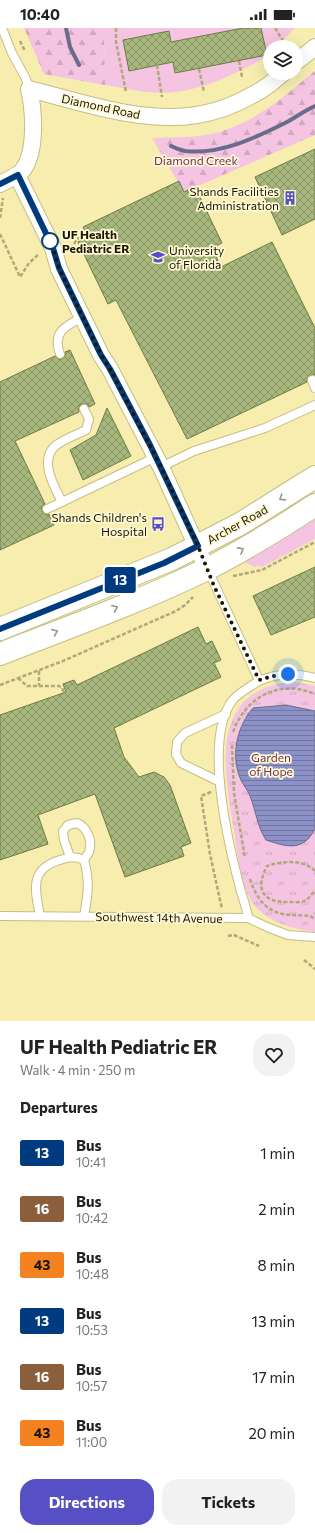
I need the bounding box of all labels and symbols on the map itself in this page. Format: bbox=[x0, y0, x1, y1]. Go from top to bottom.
street label: Diamond Road bbox=[60, 91, 142, 121]
park label: Diamond Creek bbox=[154, 153, 238, 167]
place label: Shands Facilities Administration bbox=[189, 184, 279, 212]
building icon: Shands Facilities Administration bbox=[282, 190, 298, 206]
place label: UF Health Pediatric ER bbox=[62, 227, 130, 255]
marker: UF Health Pediatric ER bbox=[41, 232, 59, 250]
place label: University of Florida bbox=[169, 243, 224, 271]
school or university icon: University of Florida bbox=[150, 249, 166, 265]
one-way arrow bbox=[280, 493, 287, 500]
street label: Archer Road bbox=[204, 502, 270, 546]
place label: Shands Children's Hospital bbox=[51, 510, 147, 538]
bus stop icon: Shands Children's Hospital bbox=[150, 516, 166, 532]
one-way arrow bbox=[237, 547, 244, 555]
line badge: 13 bbox=[102, 567, 138, 593]
one-way arrow bbox=[111, 605, 118, 613]
one-way arrow bbox=[51, 629, 58, 637]
your location bbox=[278, 664, 298, 684]
park label: Garden of Hope bbox=[249, 750, 293, 778]
street label: Southwest 14th Avenue bbox=[95, 909, 223, 925]

